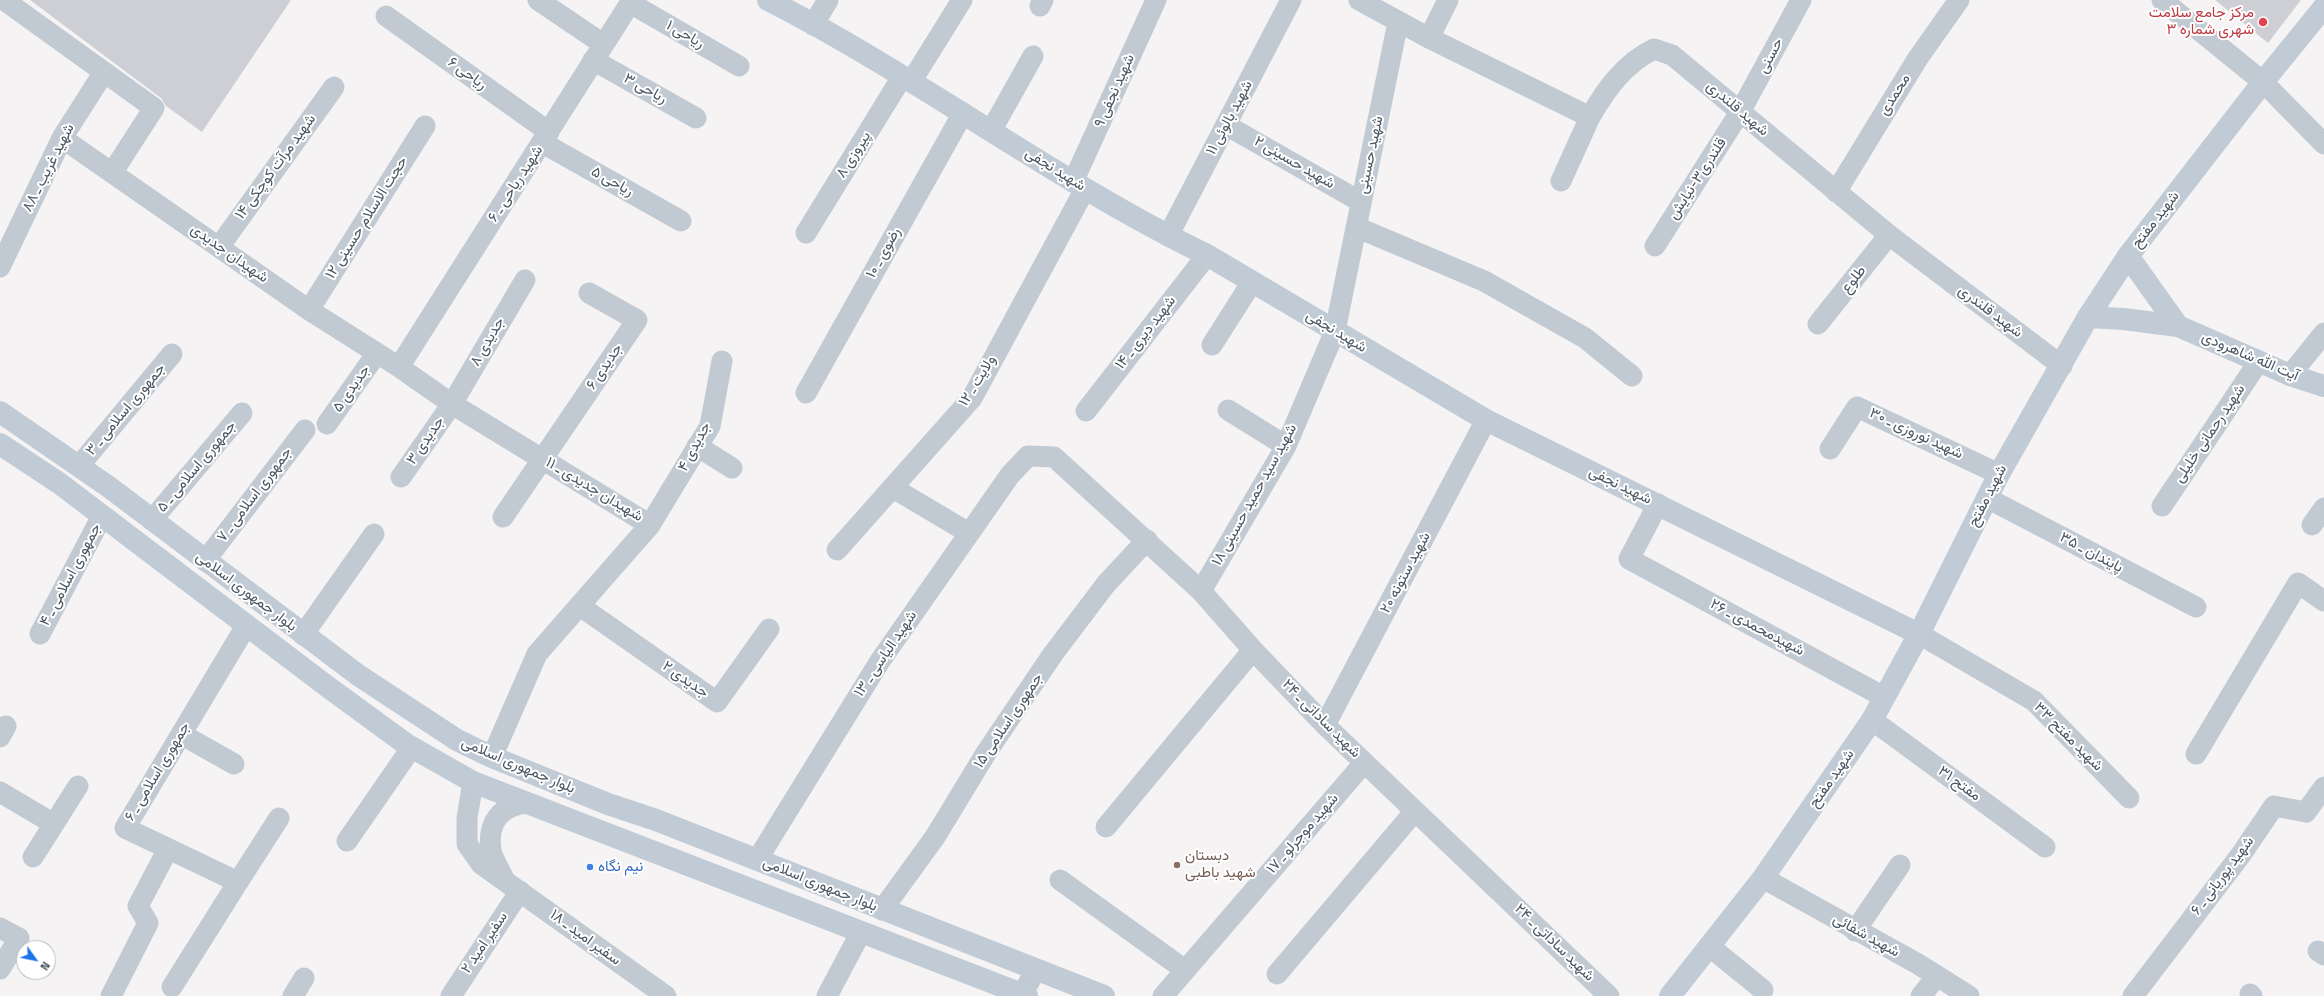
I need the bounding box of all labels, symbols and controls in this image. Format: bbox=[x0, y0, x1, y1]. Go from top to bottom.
place label: مرکز جامع سلامت شهری شماره ۳ bbox=[2149, 4, 2254, 39]
marker: مرکز جامع سلامت شهری شماره ۳ bbox=[2257, 16, 2269, 28]
street label: ریاحی ۱ bbox=[663, 17, 707, 53]
street label: حسنی bbox=[1754, 35, 1788, 77]
street label: شهید نجفی ۹ bbox=[1091, 52, 1139, 130]
street label: ریاحی ۶ bbox=[444, 54, 490, 94]
street label: ریاحی ۳ bbox=[620, 70, 670, 108]
street label: محمدی bbox=[1875, 71, 1915, 119]
street label: شهید بالوئی ۱۱ bbox=[1203, 78, 1257, 158]
street label: شهید قلندری bbox=[1702, 78, 1772, 140]
street label: شهید مرآت کوچکی ۱۴ bbox=[232, 111, 320, 223]
street label: شهید حسینی bbox=[1354, 115, 1388, 195]
street label: شهید غریب ـ ۸۸ bbox=[19, 121, 79, 215]
street label: پیروزی ۸ bbox=[833, 129, 875, 181]
street label: شهید حسینی ۲ bbox=[1250, 133, 1338, 193]
street label: قلندری۳-نیایش bbox=[1665, 135, 1731, 223]
street label: شهید ریاحی ـ ۶ bbox=[485, 142, 547, 226]
street label: شهید نجفی bbox=[1022, 144, 1088, 196]
street label: حجت الاسلام حسینی ۱۲ bbox=[322, 153, 412, 283]
street label: ریاحی ۵ bbox=[588, 163, 636, 201]
street label: شهید مفتح bbox=[2128, 188, 2184, 252]
street label: شهیدان جدیدی bbox=[187, 221, 271, 287]
street label: رضوی ـ ۱۰ bbox=[863, 225, 905, 281]
street label: طلوع bbox=[1838, 262, 1870, 298]
street label: شهید قلندری bbox=[1954, 282, 2026, 342]
street label: شهید دیری ـ ۱۴ bbox=[1112, 293, 1180, 373]
street label: شهید نجفی bbox=[1302, 307, 1370, 357]
street label: جدیدی ۸ bbox=[467, 314, 509, 370]
street label: آیت الله شاهرودی bbox=[2199, 328, 2301, 386]
street label: جدیدی ۶ bbox=[583, 340, 627, 394]
street label: ولایت ـ ۱۲ bbox=[955, 352, 1001, 410]
street label: جمهوری اسلامی ـ ۳ bbox=[82, 360, 170, 460]
street label: جدیدی ۵ bbox=[329, 362, 375, 416]
street label: شهید رحمانی خلیلی bbox=[2170, 381, 2250, 487]
street label: شهید نوروزی ـ ۳۰ bbox=[1866, 404, 1966, 464]
street label: جدیدی ۳ bbox=[403, 414, 449, 468]
street label: جمهوری اسلامی ـ ۵ bbox=[154, 418, 240, 516]
street label: جدیدی ۴ bbox=[675, 419, 715, 475]
street label: شهید سید حمید حسینی ۱۸ bbox=[1209, 421, 1301, 569]
street label: جمهوری اسلامی ـ ۷ bbox=[214, 444, 296, 546]
street label: شهیدان جدیدی ـ ۱۱ bbox=[542, 454, 646, 526]
street label: شهید مفتح bbox=[1965, 462, 2011, 530]
street label: شهید نجفی bbox=[1586, 463, 1654, 509]
street label: جمهوری اسلامی ـ ۴ bbox=[36, 521, 106, 629]
street label: شهید ستونه ۲۰ bbox=[1377, 529, 1435, 617]
street label: پایندان ـ ۳۵ bbox=[2056, 529, 2126, 577]
street label: بلوار جمهوری اسلامی bbox=[192, 548, 300, 636]
street label: شهیدمحمدی ـ ۲۶ bbox=[1707, 596, 1807, 660]
street label: شهید الیاسی ـ ۱۳ bbox=[851, 608, 921, 700]
street label: جدیدی ۲ bbox=[658, 658, 712, 702]
street label: جمهوری اسلامی ۱۵ bbox=[971, 670, 1047, 772]
street label: شهید ساداتی ـ ۲۴ bbox=[1278, 676, 1364, 762]
street label: شهید مفتح ۳۳ bbox=[2030, 699, 2106, 775]
street label: جمهوری اسلامی ـ ۶ bbox=[121, 719, 195, 825]
street label: بلوار جمهوری اسلامی bbox=[458, 734, 578, 798]
street label: شهید مفتح bbox=[1805, 746, 1859, 812]
street label: مفتح ۳۱ bbox=[1934, 762, 1984, 806]
street label: شهید موجرلو ـ ۱۷ bbox=[1263, 790, 1343, 878]
street label: شهید پوریانی ـ ۶ bbox=[2188, 833, 2258, 919]
place label: دبستان شهید باطبی bbox=[1185, 847, 1255, 882]
street label: بلوار جمهوری اسلامی bbox=[760, 854, 880, 916]
place label: نیم نگاه bbox=[598, 858, 643, 876]
marker: دبستان شهید باطبی bbox=[1172, 860, 1182, 870]
marker: نیم نگاه bbox=[585, 862, 595, 872]
street label: شهید ساداتی ـ ۲۴ bbox=[1510, 900, 1598, 986]
street label: سفیر امید ـ ۱۸ bbox=[546, 906, 624, 970]
street label: سفیر امید ۲ bbox=[458, 909, 512, 977]
street label: شهید شفائی bbox=[1829, 910, 1903, 962]
north arrow bbox=[16, 940, 56, 980]
text: N bbox=[36, 958, 54, 974]

